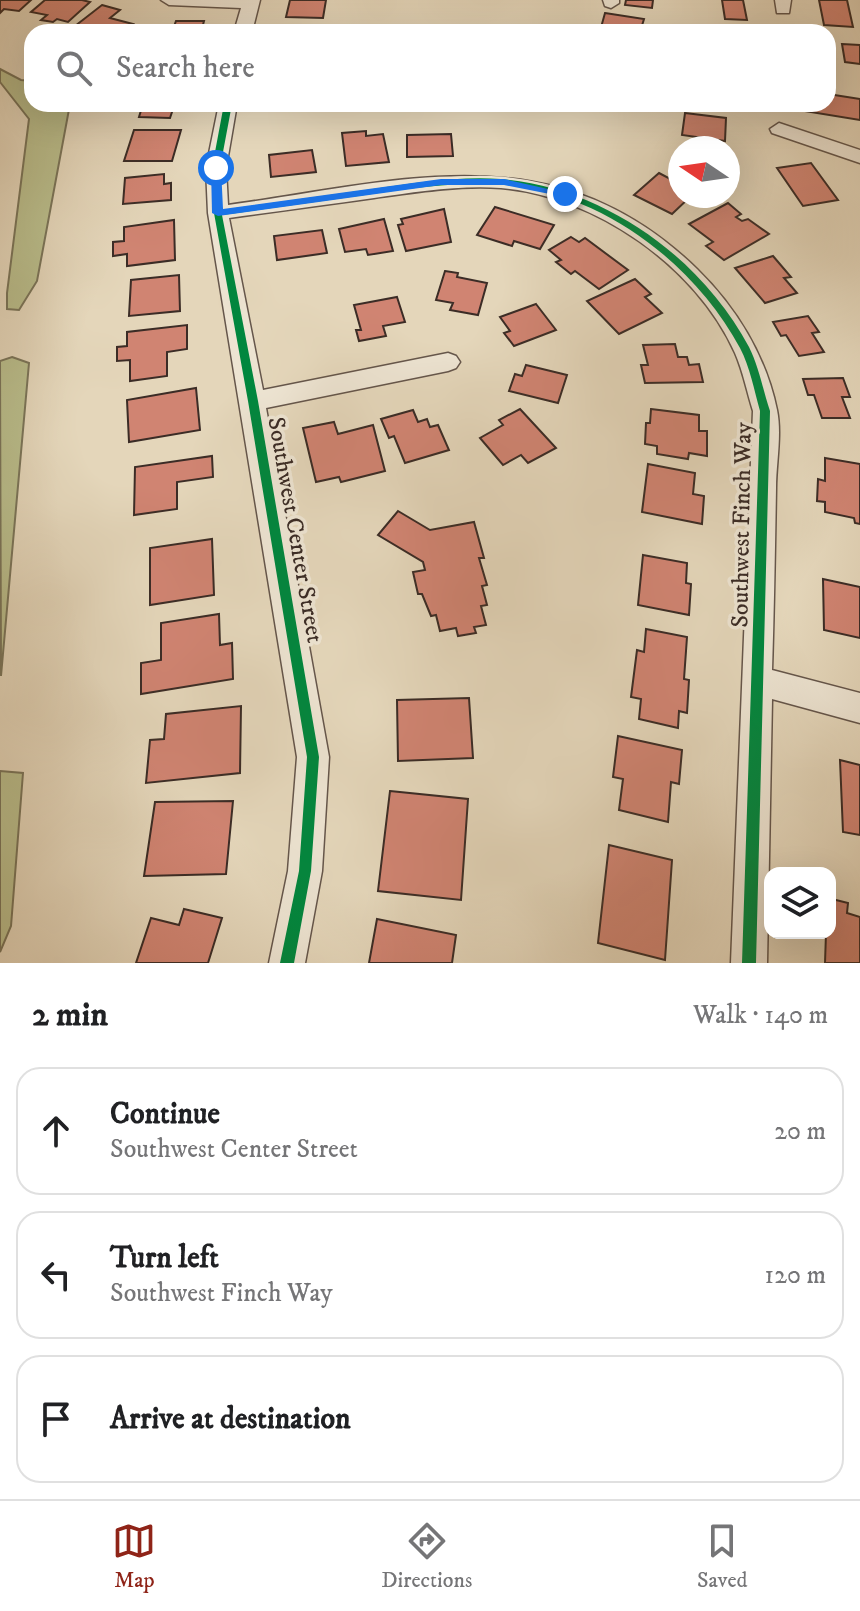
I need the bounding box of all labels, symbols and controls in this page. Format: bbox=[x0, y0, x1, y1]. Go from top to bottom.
search box bbox=[24, 24, 836, 112]
icon: search bbox=[52, 46, 96, 90]
text: Search here bbox=[116, 50, 255, 87]
north arrow bbox=[668, 136, 740, 208]
route start bbox=[198, 150, 234, 186]
route end bbox=[547, 176, 583, 212]
street label: Southwest Center Street bbox=[260, 415, 330, 646]
street label: Southwest Finch Way bbox=[725, 421, 759, 628]
map controls bbox=[764, 867, 836, 939]
button: layers bbox=[764, 867, 836, 939]
text: 2 min bbox=[32, 994, 108, 1036]
text: Walk · 140 m bbox=[693, 999, 828, 1032]
text: Continue bbox=[110, 1096, 220, 1133]
icon: ahead bbox=[34, 1109, 78, 1153]
text: 20 m bbox=[774, 1115, 826, 1148]
text: Southwest Center Street bbox=[110, 1133, 358, 1166]
text: Turn left bbox=[110, 1240, 219, 1277]
icon: left bbox=[34, 1253, 78, 1297]
text: 120 m bbox=[765, 1259, 826, 1292]
text: Southwest Finch Way bbox=[110, 1277, 333, 1310]
icon: arrive bbox=[34, 1397, 78, 1441]
text: Arrive at destination bbox=[110, 1401, 351, 1438]
tab: Map bbox=[112, 1519, 156, 1594]
tab: Directions bbox=[381, 1519, 472, 1594]
tab: Saved bbox=[697, 1519, 748, 1594]

